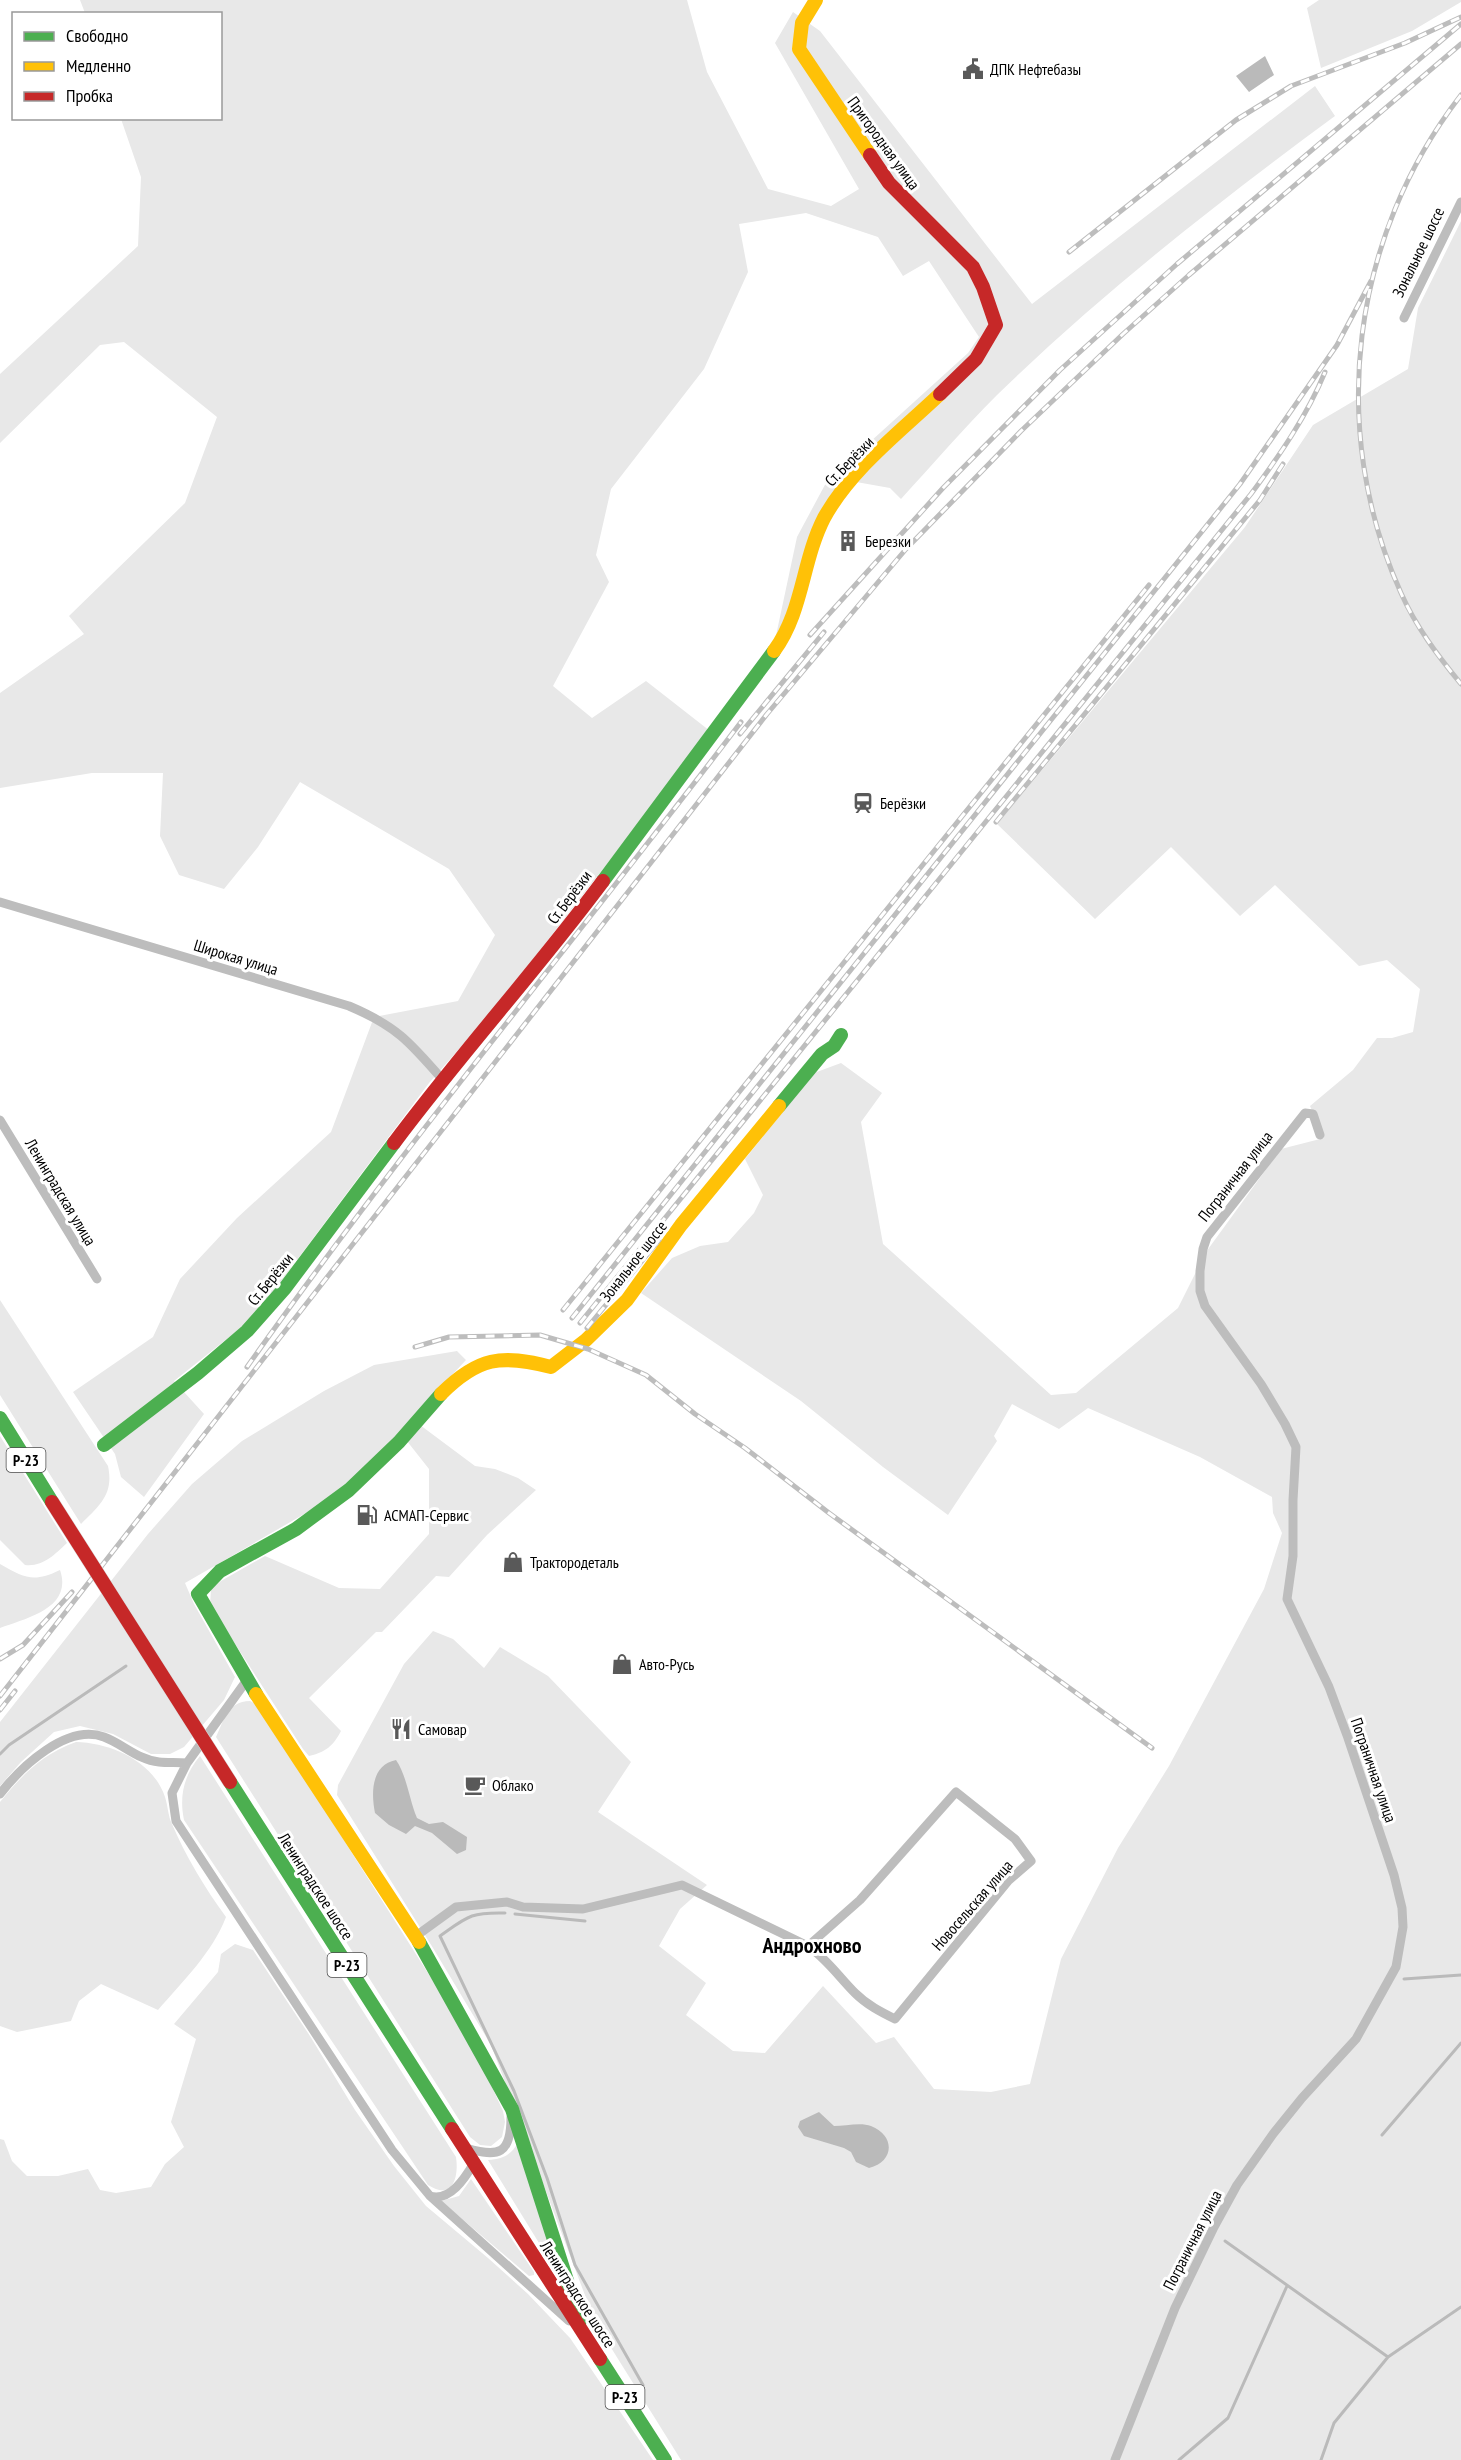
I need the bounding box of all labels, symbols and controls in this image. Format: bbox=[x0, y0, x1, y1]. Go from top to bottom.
legend bbox=[12, 12, 222, 120]
text: Свободно bbox=[66, 24, 129, 47]
text: Медленно bbox=[66, 54, 131, 77]
public building icon: ДПК Нефтебазы bbox=[961, 57, 985, 81]
place label: ДПК Нефтебазы bbox=[990, 59, 1081, 79]
text: Пробка bbox=[66, 84, 113, 107]
street label: Пригородная улица bbox=[843, 92, 925, 194]
street label: Зональное шоссе bbox=[1388, 204, 1448, 300]
street label: Ст. Берёзки bbox=[820, 432, 878, 490]
building icon: Березки bbox=[836, 529, 860, 553]
place label: Березки bbox=[865, 531, 911, 551]
station icon: Берёзки bbox=[851, 791, 875, 815]
place label: Берёзки bbox=[880, 793, 926, 813]
street label: Ст. Берёзки bbox=[542, 866, 596, 928]
street label: Широкая улица bbox=[191, 935, 281, 979]
street label: Пограничная улица bbox=[1193, 1127, 1277, 1225]
street label: Ленинградская улица bbox=[21, 1134, 101, 1249]
street label: Зональное шоссе bbox=[595, 1216, 671, 1306]
street label: Ст. Берёзки bbox=[243, 1249, 297, 1309]
road number: Р-23 bbox=[6, 1448, 46, 1472]
fuel station icon: АСМАП-Сервис bbox=[355, 1503, 379, 1527]
place label: АСМАП-Сервис bbox=[384, 1505, 469, 1525]
shop icon: Трактородеталь bbox=[501, 1550, 525, 1574]
place label: Трактородеталь bbox=[530, 1552, 619, 1572]
shop icon: Авто-Русь bbox=[610, 1652, 634, 1676]
place label: Авто-Русь bbox=[639, 1654, 694, 1674]
street label: Пограничная улица bbox=[1347, 1715, 1401, 1825]
restaurant icon: Самовар bbox=[389, 1717, 413, 1741]
place label: Самовар bbox=[418, 1719, 467, 1739]
cafe icon: Облако bbox=[463, 1773, 487, 1797]
place label: Облако bbox=[492, 1775, 534, 1795]
street label: Ленинградское шоссе bbox=[274, 1828, 358, 1943]
street label: Новосельская улица bbox=[927, 1856, 1017, 1954]
district label: Андрохново bbox=[762, 1931, 862, 1959]
road number: Р-23 bbox=[328, 1953, 366, 1977]
street label: Пограничная улица bbox=[1158, 2187, 1226, 2293]
street label: Ленинградское шоссе bbox=[536, 2236, 620, 2351]
road number: Р-23 bbox=[606, 2385, 644, 2409]

